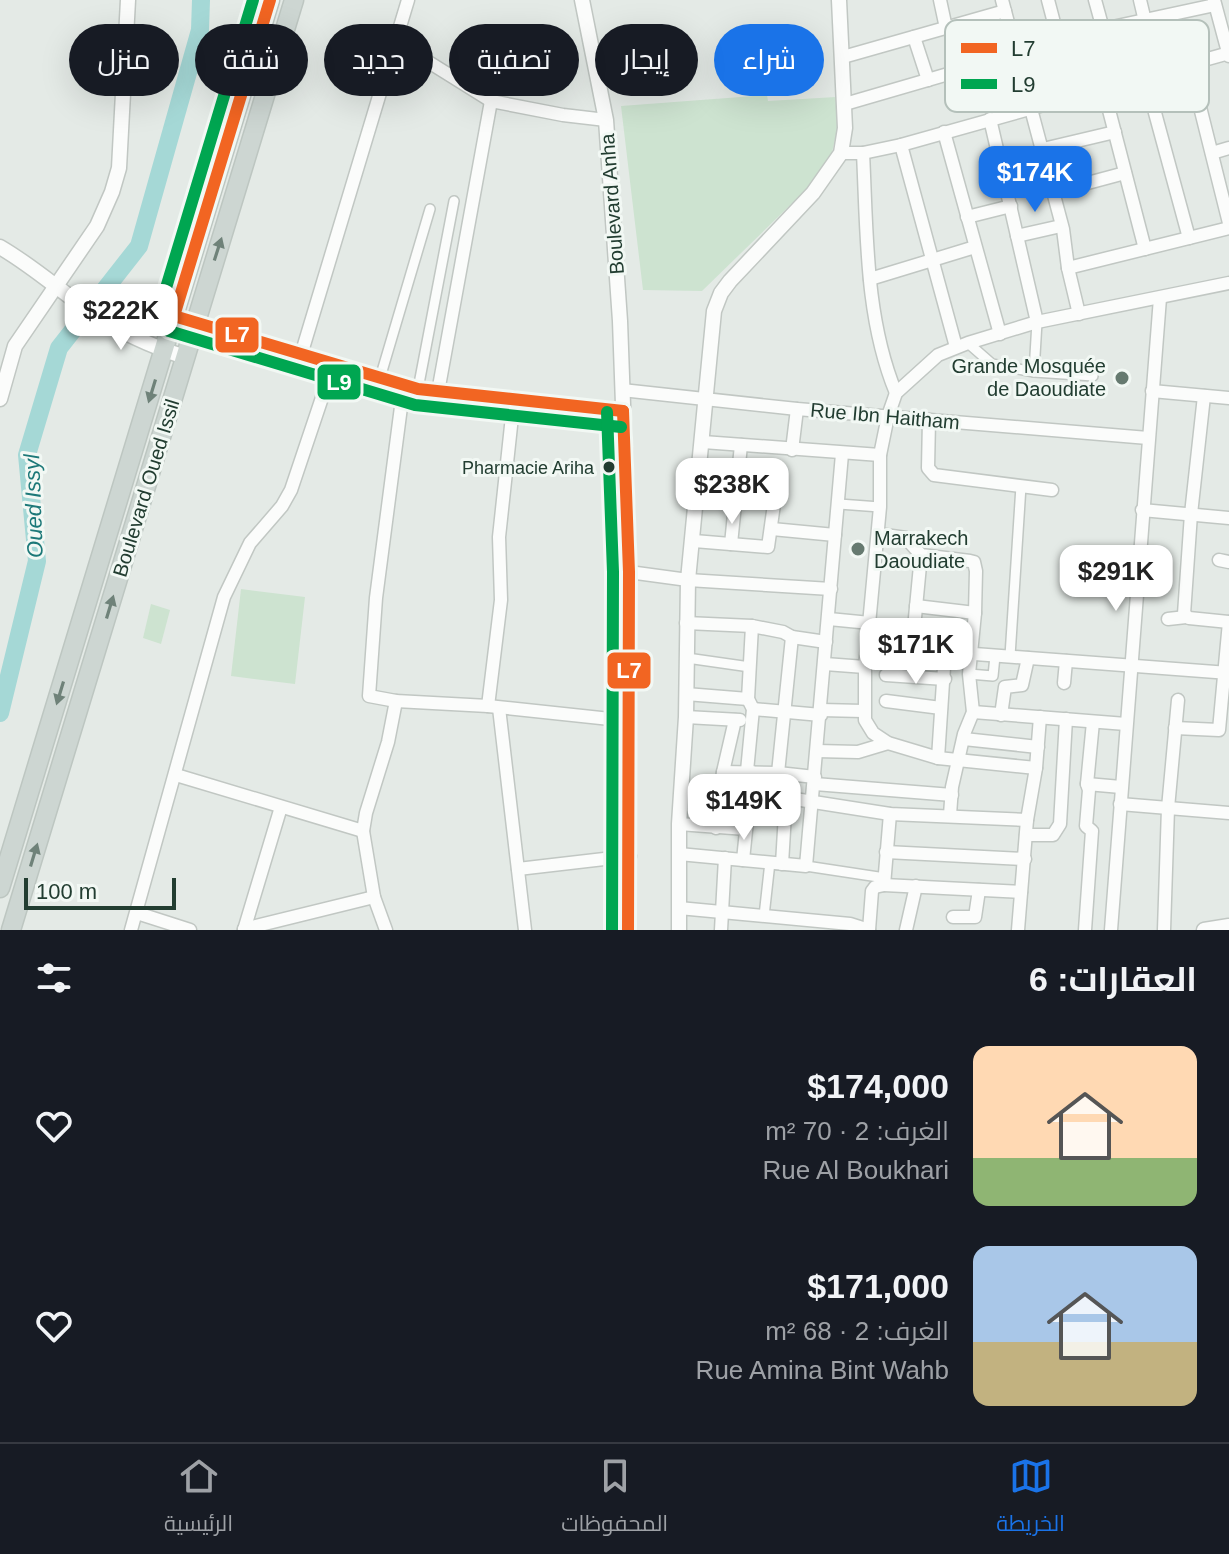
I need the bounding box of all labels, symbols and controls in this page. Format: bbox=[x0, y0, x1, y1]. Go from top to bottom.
legend bbox=[945, 20, 1209, 112]
chip: منزل bbox=[69, 24, 179, 96]
chip: شقة bbox=[195, 24, 308, 96]
chip: جديد bbox=[324, 24, 433, 96]
chip: تصفية bbox=[449, 24, 579, 96]
chip: إيجار bbox=[595, 24, 698, 96]
chip: شراء bbox=[714, 24, 824, 96]
text: L7 bbox=[1011, 36, 1035, 61]
text: L9 bbox=[1011, 72, 1035, 97]
street label: Boulevard Anha bbox=[596, 132, 628, 275]
pin: $174K bbox=[979, 146, 1091, 214]
text: $174K bbox=[997, 157, 1073, 187]
one-way arrow bbox=[212, 237, 225, 261]
pin: $222K bbox=[65, 284, 177, 352]
text: $222K bbox=[83, 295, 159, 325]
line badge: L7 bbox=[214, 316, 260, 354]
text: L7 bbox=[224, 322, 250, 347]
place label: Grande Mosquée de Daoudiate bbox=[951, 355, 1106, 400]
line badge: L9 bbox=[316, 363, 362, 401]
marker: Grande Mosquée de Daoudiate bbox=[1113, 369, 1131, 387]
text: L9 bbox=[326, 370, 352, 395]
one-way arrow bbox=[145, 379, 158, 403]
street label: Boulevard Oued Issil bbox=[109, 397, 183, 579]
street label: Rue Ibn Haitham bbox=[809, 399, 961, 433]
water label: Oued Issyl bbox=[19, 453, 48, 558]
place label: Pharmacie Ariha bbox=[462, 458, 595, 478]
pin: $238K bbox=[676, 458, 788, 526]
marker: Pharmacie Ariha bbox=[601, 459, 617, 475]
text: $238K bbox=[694, 469, 770, 499]
place label: Marrakech Daoudiate bbox=[874, 527, 968, 572]
marker: Marrakech Daoudiate bbox=[849, 540, 867, 558]
pin: $291K bbox=[1060, 545, 1172, 613]
text: $291K bbox=[1078, 556, 1154, 586]
one-way arrow bbox=[104, 594, 117, 618]
pin: $171K bbox=[860, 618, 972, 686]
text: $171K bbox=[878, 629, 954, 659]
line badge: L7 bbox=[606, 651, 652, 690]
text: L7 bbox=[616, 658, 642, 683]
one-way arrow bbox=[53, 681, 65, 705]
pin: $149K bbox=[688, 774, 800, 842]
text: $149K bbox=[706, 785, 782, 815]
one-way arrow bbox=[28, 843, 41, 867]
scale bar bbox=[24, 874, 176, 910]
text: 100 m bbox=[36, 879, 97, 904]
icon: filters bbox=[32, 956, 76, 1000]
text: العقارات: 6 bbox=[1029, 960, 1197, 998]
text: $174,000 bbox=[807, 1067, 949, 1105]
icon: home bbox=[1037, 1078, 1133, 1174]
icon: heart bbox=[32, 1104, 76, 1148]
text: الغرف: 2 · 70 m² bbox=[765, 1116, 949, 1146]
text: Rue Al Boukhari bbox=[763, 1155, 949, 1185]
text: $171,000 bbox=[807, 1267, 949, 1305]
icon: home bbox=[1037, 1278, 1133, 1374]
icon: heart bbox=[32, 1304, 76, 1348]
text: الغرف: 2 · 68 m² bbox=[765, 1316, 949, 1346]
text: Rue Amina Bint Wahb bbox=[696, 1355, 949, 1385]
tab: الرئيسية bbox=[164, 1454, 233, 1544]
tab: المحفوظات bbox=[561, 1454, 668, 1544]
tab: الخريطة bbox=[996, 1454, 1065, 1544]

